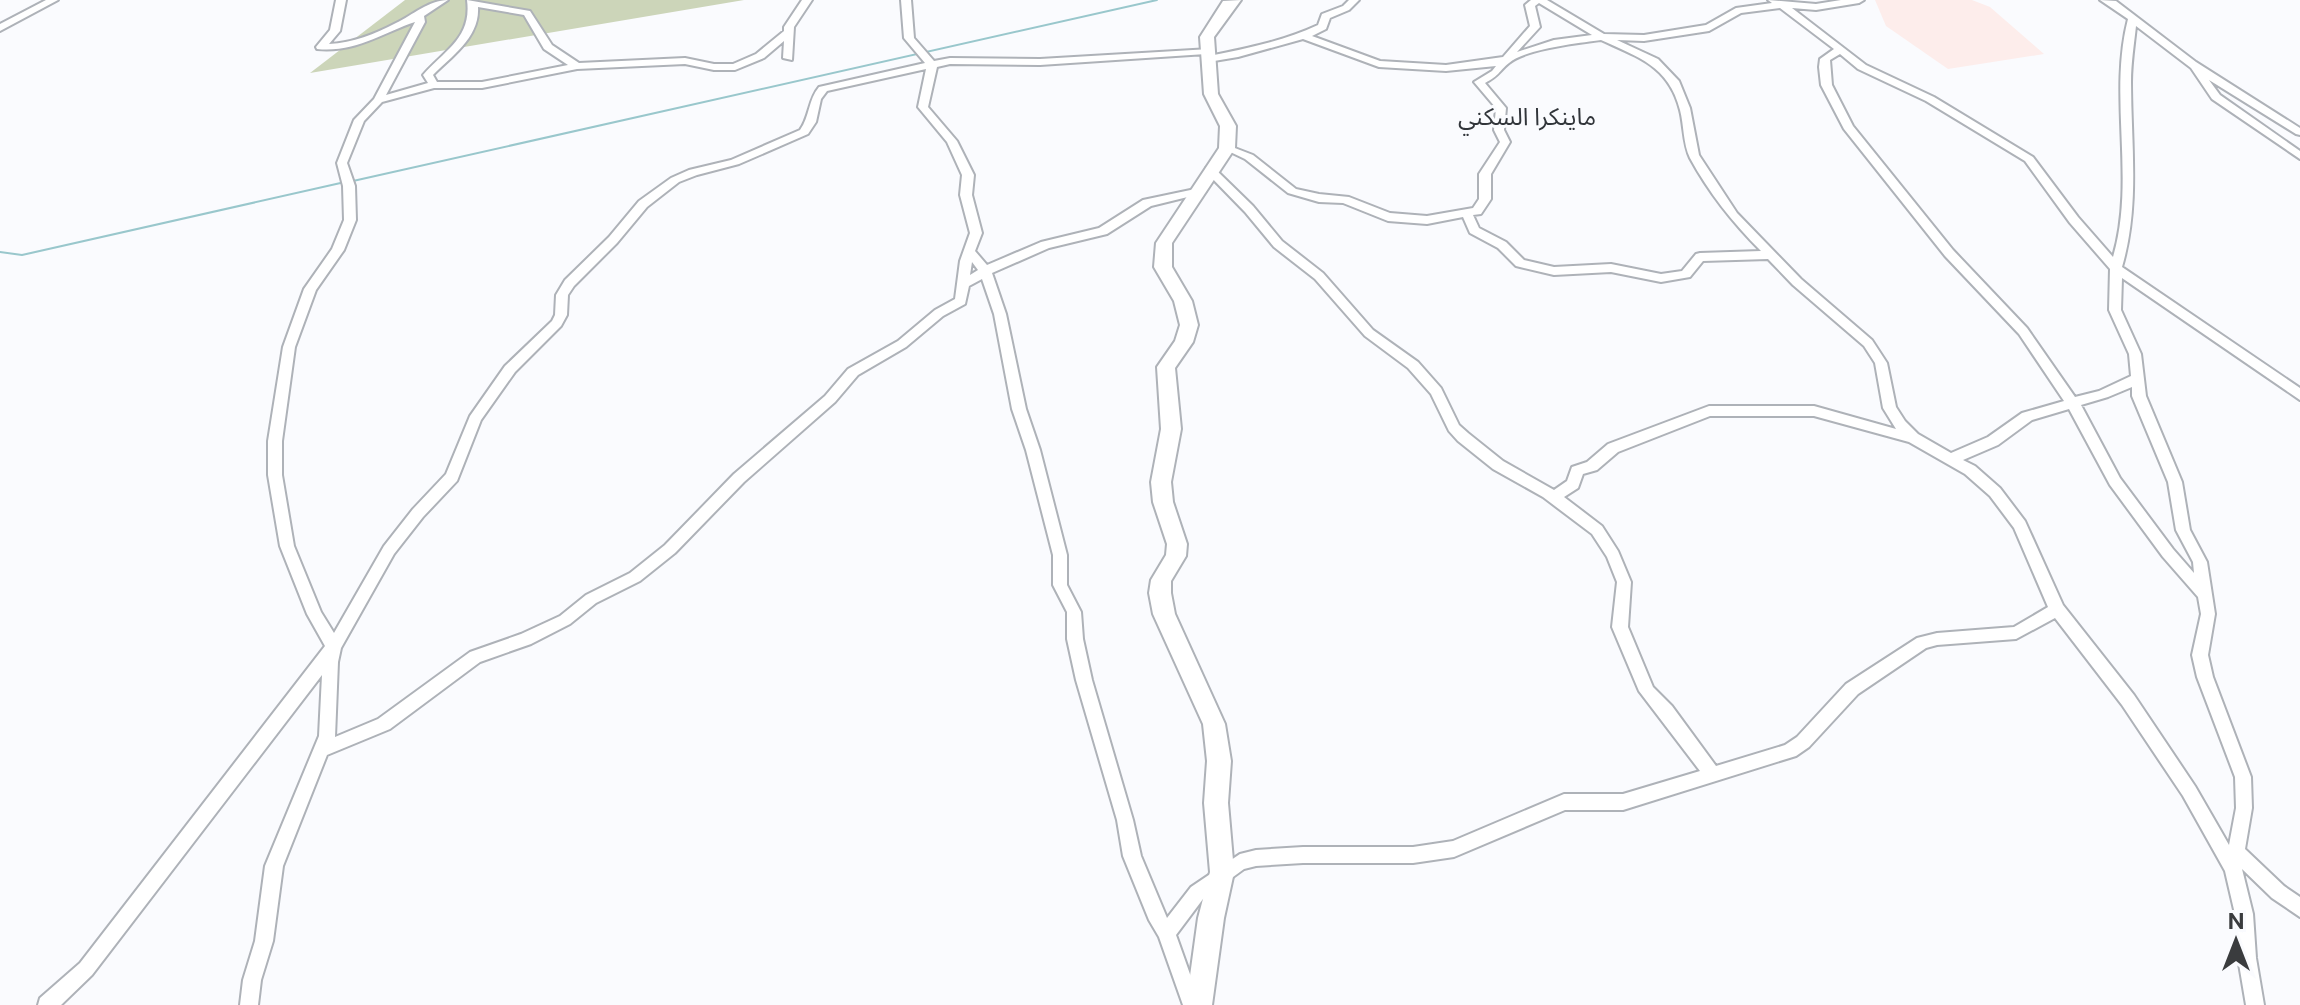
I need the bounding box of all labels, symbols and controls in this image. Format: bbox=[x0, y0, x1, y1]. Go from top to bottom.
district label: ماينكرا السكني bbox=[1458, 102, 1596, 136]
north arrow bbox=[2196, 901, 2276, 981]
text: N bbox=[2227, 908, 2245, 934]

